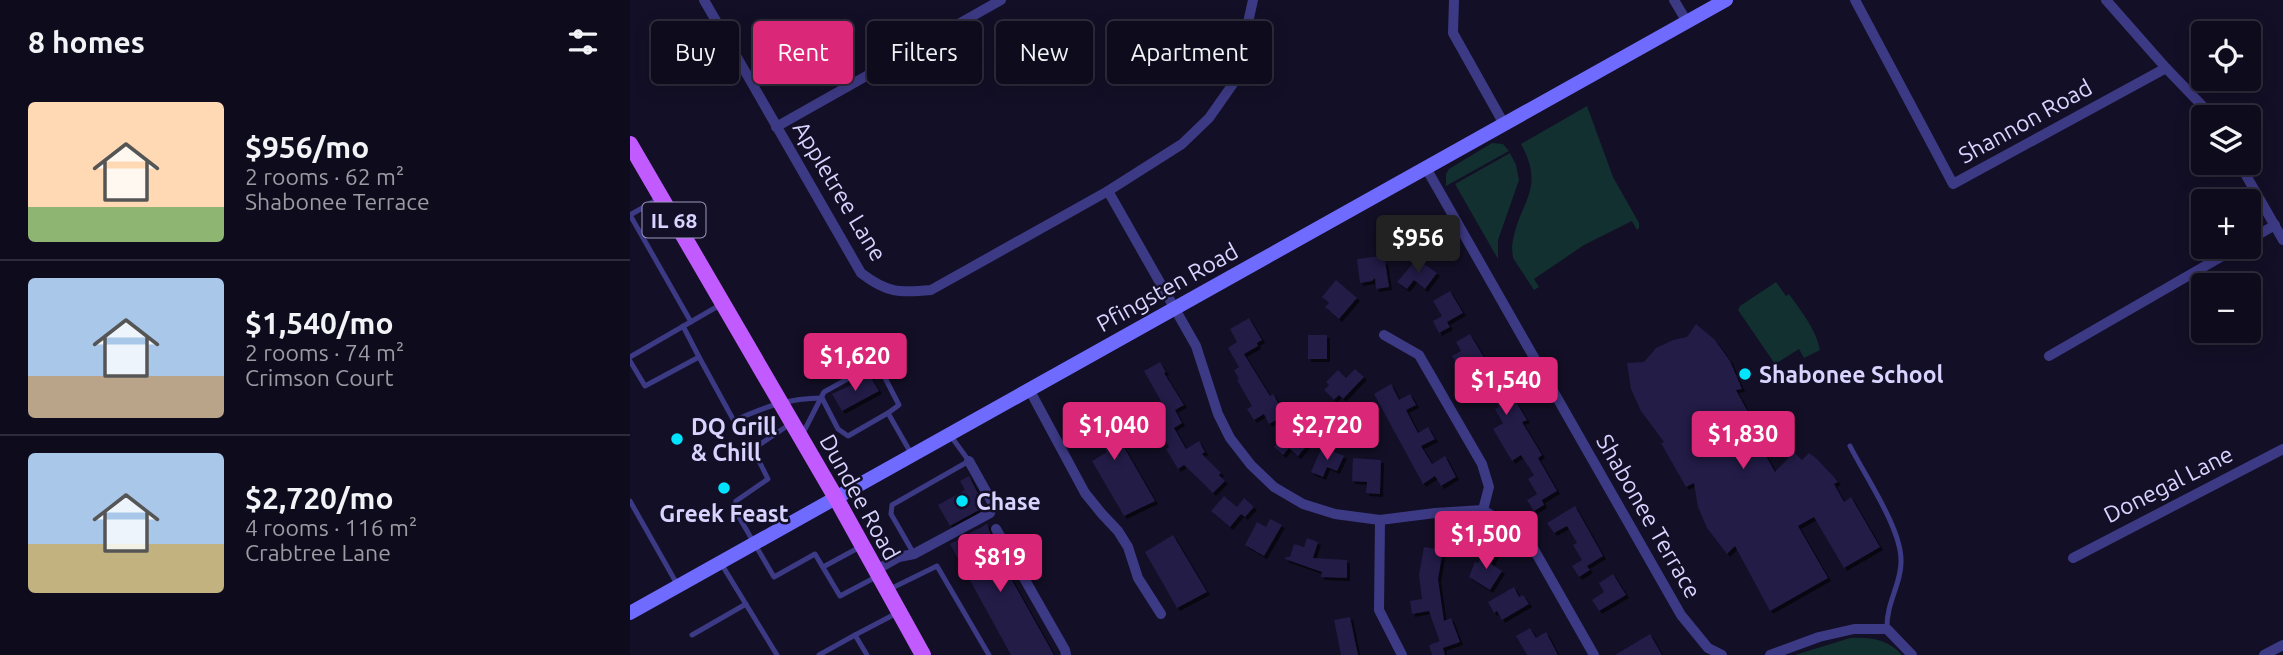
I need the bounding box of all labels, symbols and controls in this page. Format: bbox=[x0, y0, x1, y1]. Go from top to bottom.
chip: Buy bbox=[651, 21, 739, 84]
chip: Rent bbox=[753, 21, 853, 84]
chip: Filters bbox=[867, 21, 982, 84]
chip: New bbox=[996, 21, 1093, 84]
chip: Apartment bbox=[1107, 21, 1272, 84]
map controls bbox=[2191, 21, 2261, 343]
button: locate bbox=[2191, 21, 2261, 91]
icon: filters bbox=[564, 23, 602, 61]
text: 8 homes bbox=[28, 25, 145, 59]
street label: Shannon Road bbox=[1954, 74, 2096, 168]
button: layers bbox=[2191, 105, 2261, 175]
street label: Appletree Lane bbox=[789, 117, 891, 265]
icon: home bbox=[84, 130, 168, 214]
text: $956/mo bbox=[245, 130, 369, 164]
text: 2 rooms · 62 m² bbox=[245, 164, 404, 189]
text: Shabonee Terrace bbox=[245, 189, 430, 214]
button: + bbox=[2191, 189, 2261, 259]
road number: IL 68 bbox=[642, 202, 706, 238]
pin: $956 bbox=[1377, 216, 1459, 275]
text: $956 bbox=[1392, 225, 1444, 250]
street label: Pfingsten Road bbox=[1092, 238, 1242, 336]
button: − bbox=[2191, 273, 2261, 343]
icon: home bbox=[84, 306, 168, 390]
text: $1,540/mo bbox=[245, 306, 394, 340]
pin: $1,620 bbox=[798, 334, 912, 393]
text: 2 rooms · 74 m² bbox=[245, 340, 404, 365]
text: $1,620 bbox=[820, 343, 890, 368]
pin: $1,540 bbox=[1449, 358, 1563, 417]
place label: Shabonee School bbox=[1759, 362, 1944, 387]
text: Crimson Court bbox=[245, 365, 394, 390]
marker: Shabonee School bbox=[1737, 366, 1753, 382]
text: $1,540 bbox=[1471, 367, 1541, 392]
pin: $1,040 bbox=[1057, 402, 1171, 462]
pin: $2,720 bbox=[1270, 402, 1384, 462]
text: $1,040 bbox=[1079, 412, 1149, 437]
text: $2,720 bbox=[1292, 412, 1362, 437]
pin: $1,830 bbox=[1686, 412, 1800, 471]
place label: DQ Grill & Chill bbox=[691, 414, 777, 465]
text: $1,830 bbox=[1708, 421, 1778, 446]
street label: Dundee Road bbox=[815, 430, 905, 564]
street label: Shabonee Terrace bbox=[1592, 430, 1706, 602]
marker: DQ Grill & Chill bbox=[669, 431, 685, 447]
street label: Donegal Lane bbox=[2099, 441, 2237, 527]
marker: Greek Feast bbox=[716, 480, 732, 496]
icon: home bbox=[84, 481, 168, 565]
text: $2,720/mo bbox=[245, 481, 394, 515]
place label: Chase bbox=[976, 489, 1041, 514]
marker: Chase bbox=[954, 493, 970, 509]
place label: Greek Feast bbox=[659, 501, 789, 526]
pin: $1,500 bbox=[1429, 512, 1543, 571]
text: 4 rooms · 116 m² bbox=[245, 515, 417, 540]
text: $1,500 bbox=[1451, 521, 1521, 546]
pin: $819 bbox=[959, 534, 1041, 594]
text: Crabtree Lane bbox=[245, 540, 391, 565]
text: $819 bbox=[974, 544, 1026, 569]

